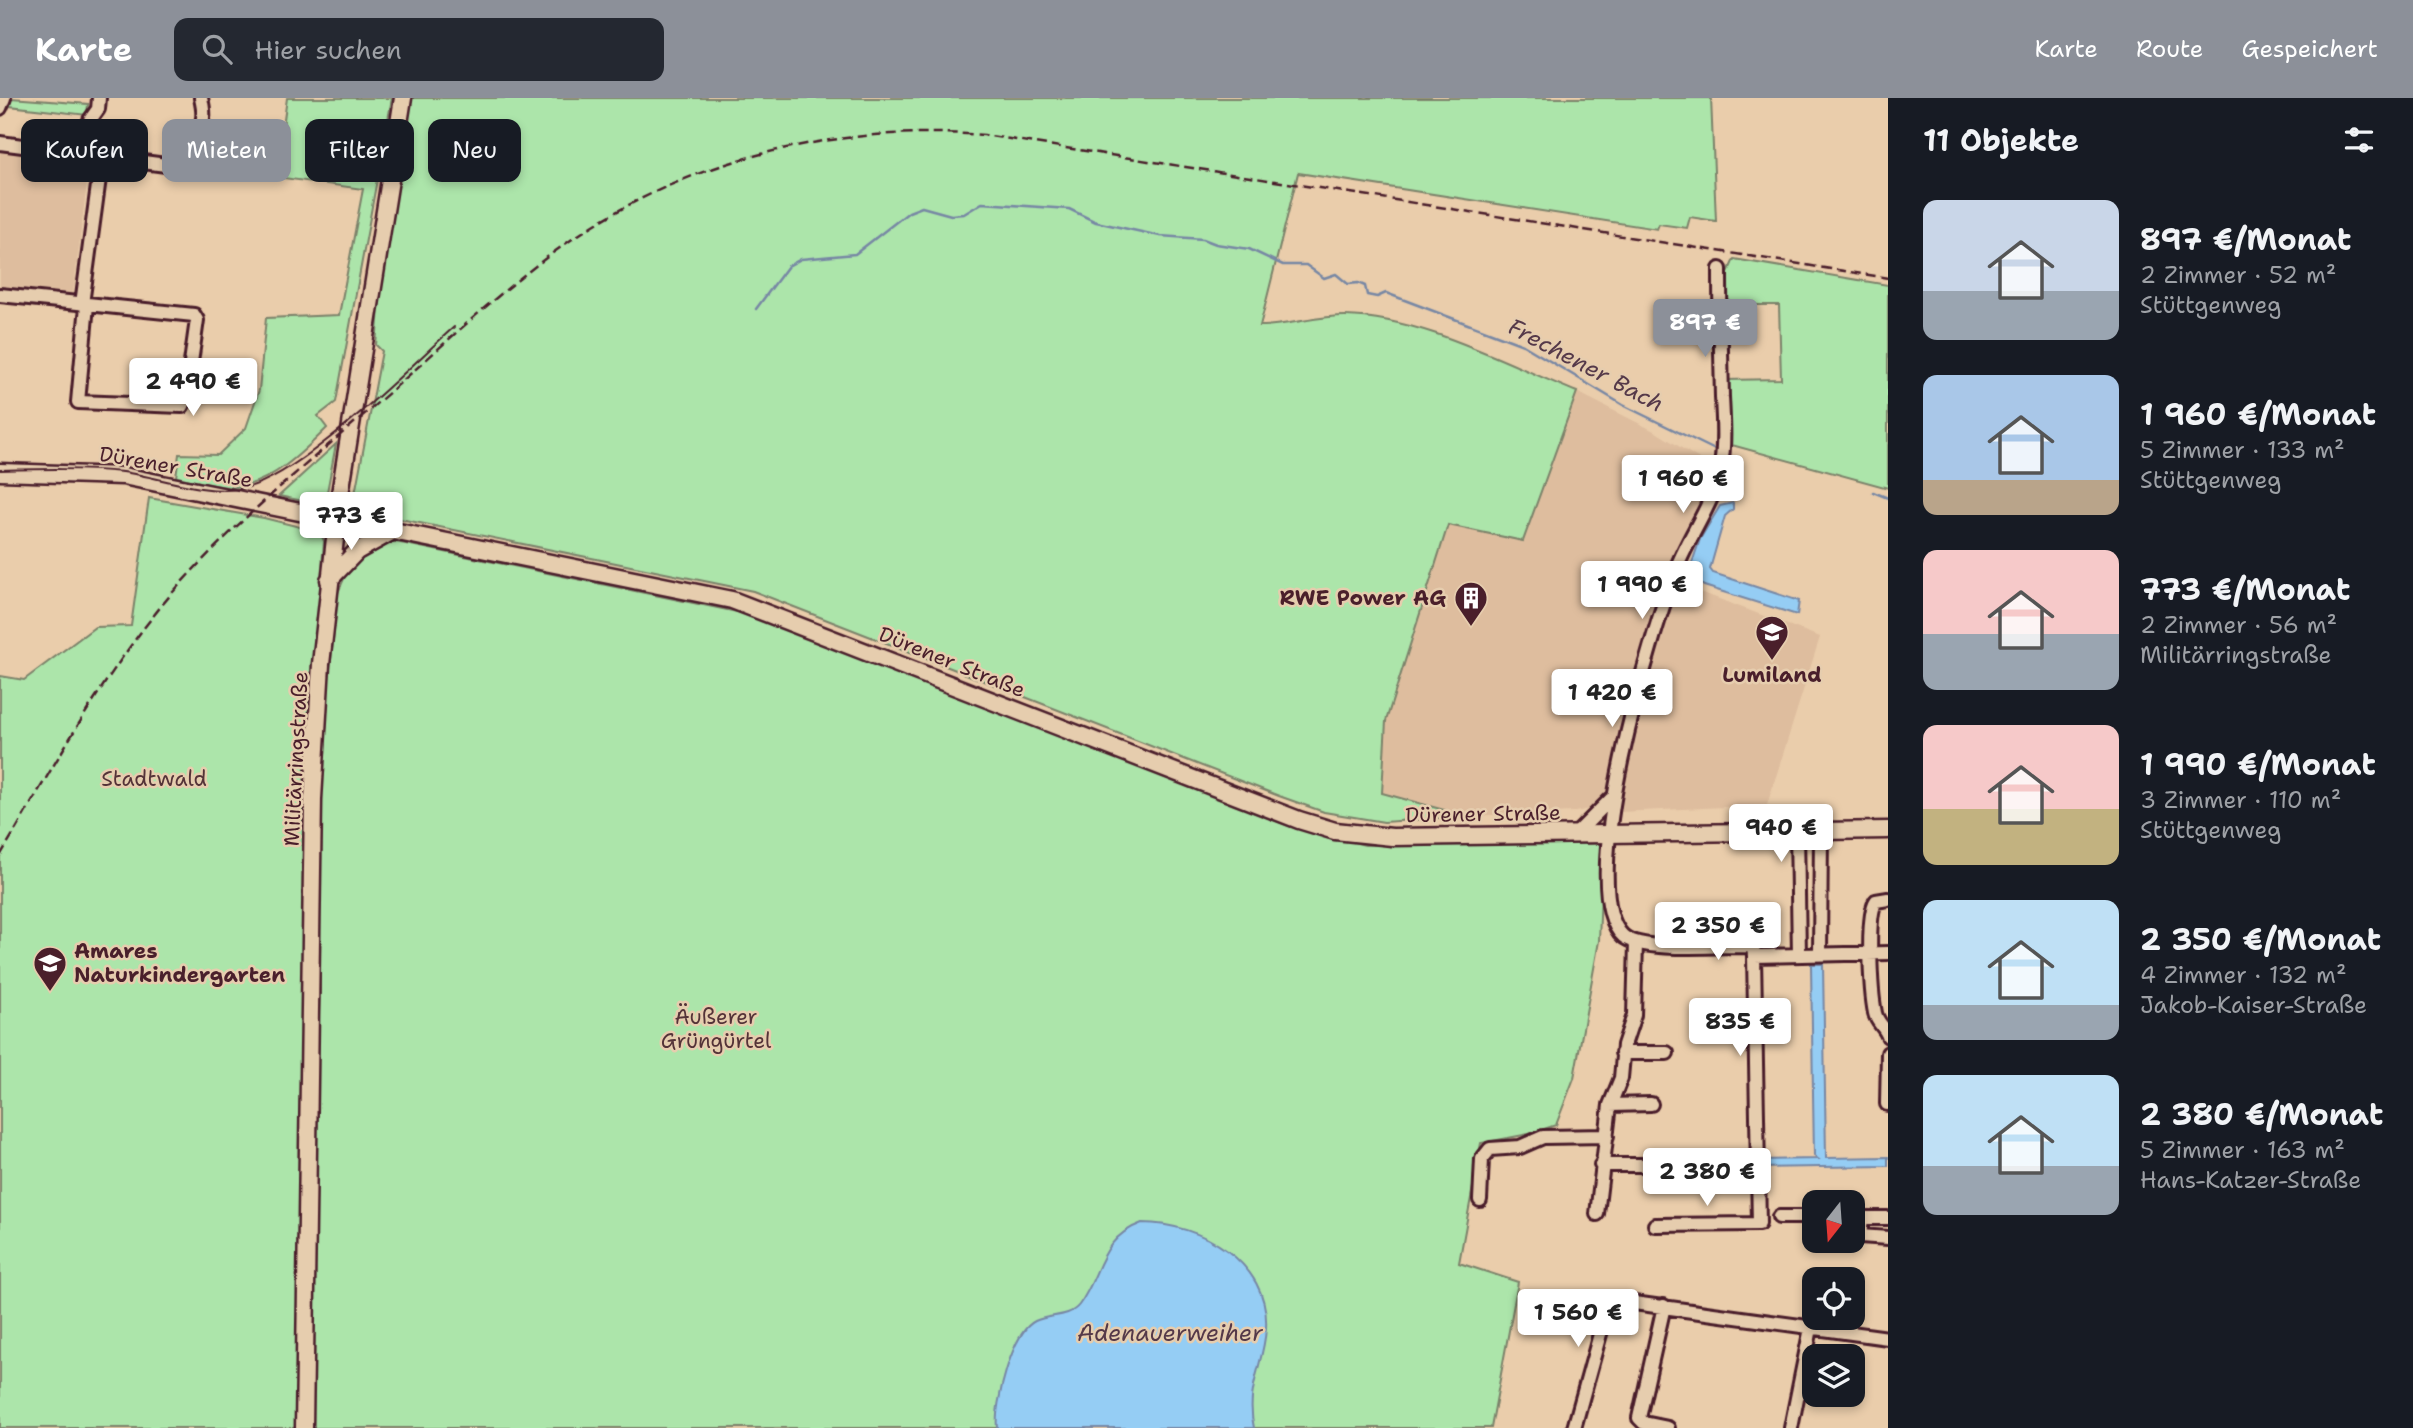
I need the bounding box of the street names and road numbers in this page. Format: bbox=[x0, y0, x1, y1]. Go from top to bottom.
street label: Dürener Straße bbox=[97, 440, 255, 494]
street label: Dürener Straße bbox=[875, 620, 1029, 704]
street label: Militärringstraße bbox=[277, 671, 315, 847]
street label: Dürener Straße bbox=[1405, 799, 1561, 829]

